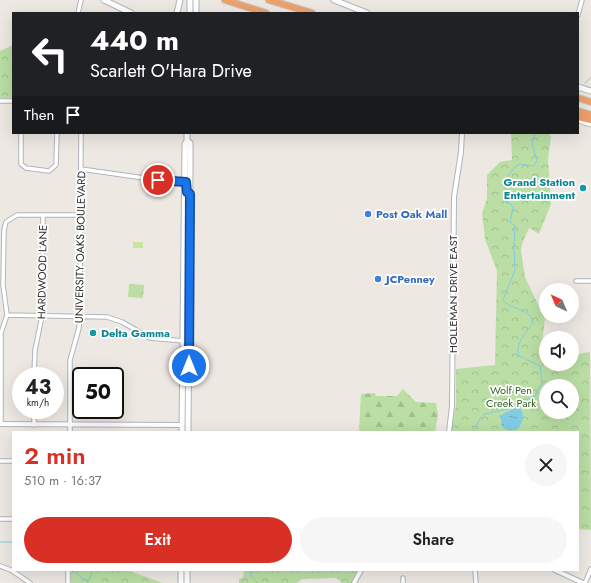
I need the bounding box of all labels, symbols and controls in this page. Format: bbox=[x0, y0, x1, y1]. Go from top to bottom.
text: 440 m bbox=[90, 20, 179, 61]
icon: left bbox=[24, 28, 76, 80]
text: Scarlett O'Hara Drive bbox=[90, 58, 252, 84]
text: Then bbox=[24, 104, 54, 126]
icon: arrive bbox=[62, 104, 84, 126]
pin bbox=[141, 163, 175, 197]
icon: arrive bbox=[147, 169, 169, 191]
street label: UNIVERSITY OAKS BOULEVARD bbox=[71, 170, 89, 323]
place label: Grand Station Entertainment bbox=[504, 174, 575, 203]
marker: Grand Station Entertainment bbox=[578, 183, 588, 193]
place label: Post Oak Mall bbox=[376, 206, 447, 222]
marker: Post Oak Mall bbox=[363, 209, 373, 219]
street label: HARDWOOD LANE bbox=[33, 225, 51, 319]
street label: HOLLEMAN DRIVE EAST bbox=[445, 235, 461, 353]
place label: JCPenney bbox=[384, 271, 435, 287]
marker: JCPenney bbox=[373, 274, 383, 284]
north arrow bbox=[539, 283, 579, 323]
map controls bbox=[539, 283, 579, 419]
place label: Delta Gamma bbox=[101, 325, 170, 341]
marker: Delta Gamma bbox=[88, 328, 98, 338]
button: sound bbox=[539, 331, 579, 371]
position arrow bbox=[168, 345, 210, 387]
speed limit sign: 50 bbox=[72, 367, 124, 419]
text: 43 bbox=[25, 373, 51, 402]
button: search bbox=[539, 379, 579, 419]
park label: Wolf Pen Creek Park bbox=[486, 382, 536, 411]
text: km/h bbox=[27, 395, 49, 410]
text: 2 min bbox=[24, 438, 86, 473]
button: close bbox=[525, 444, 567, 486]
text: 510 m · 16:37 bbox=[24, 471, 102, 490]
button: Exit bbox=[24, 517, 292, 563]
button: Share bbox=[300, 517, 567, 563]

